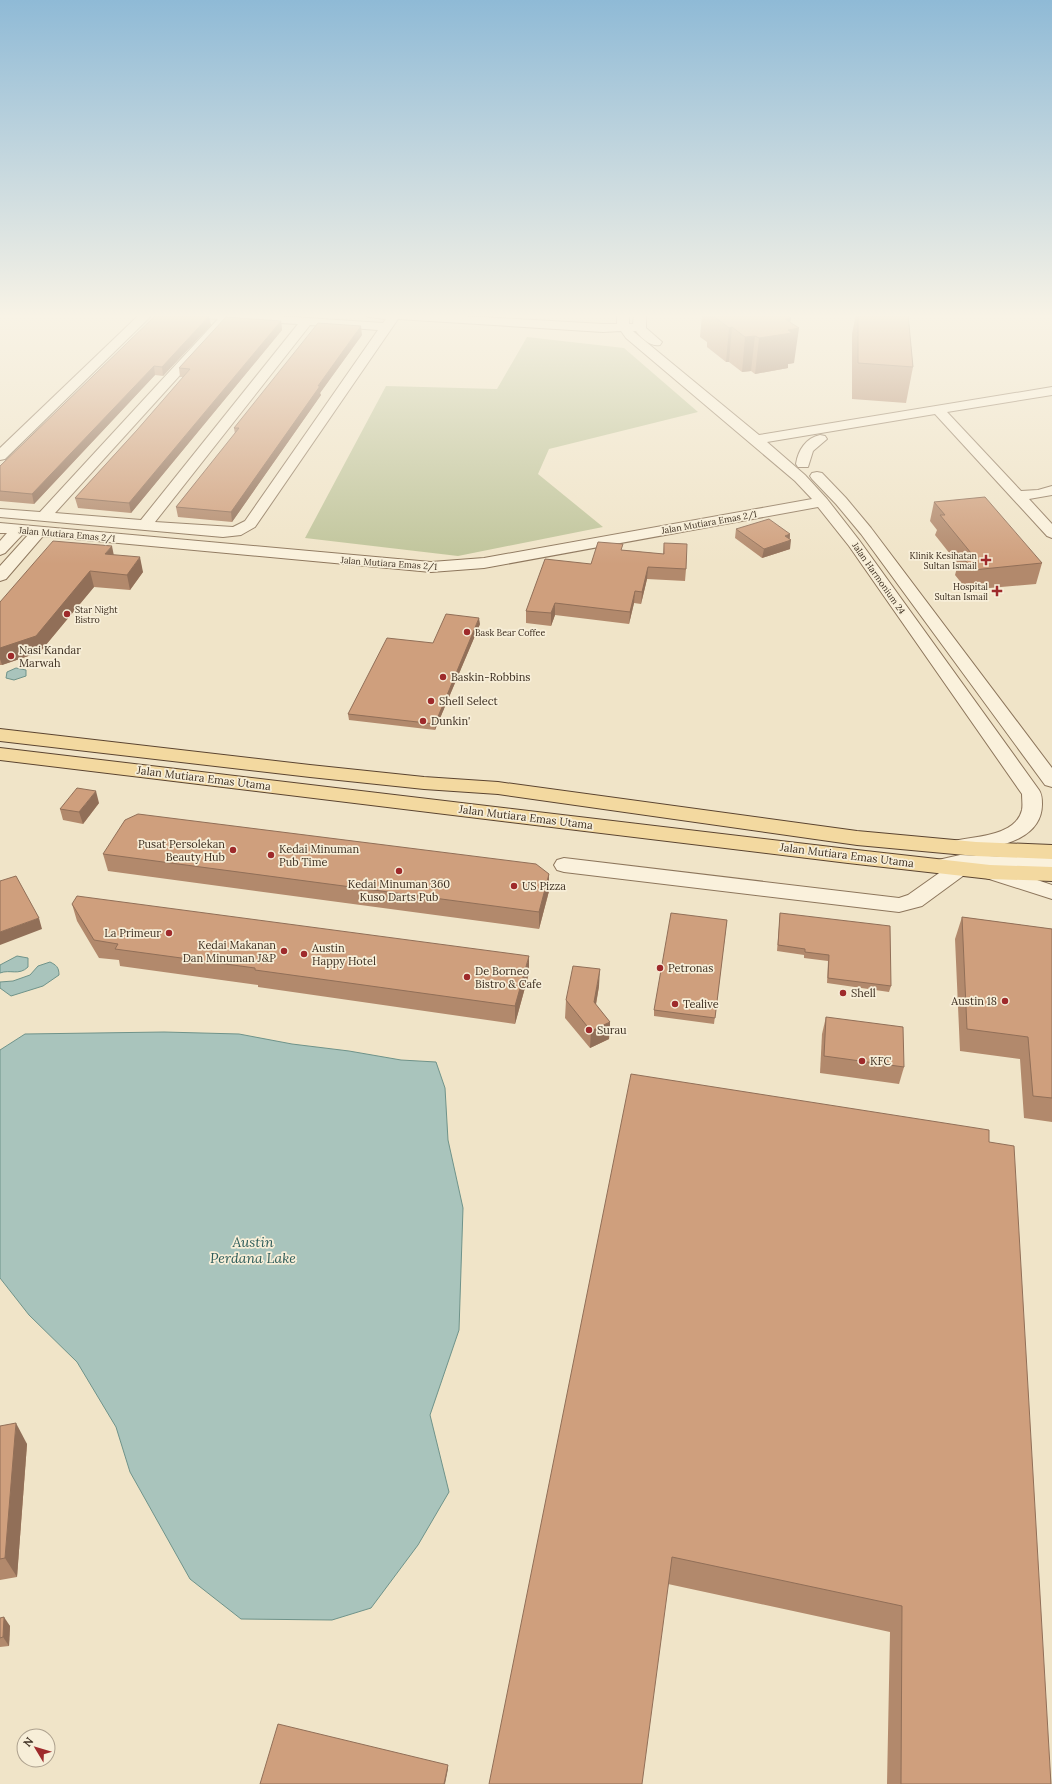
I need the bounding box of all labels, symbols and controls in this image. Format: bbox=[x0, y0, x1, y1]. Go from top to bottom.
street label: Jalan Mutiara Emas 2/1 bbox=[659, 508, 758, 537]
street label: Jalan Mutiara Emas 2/1 bbox=[17, 524, 116, 545]
street label: Jalan Harmonium 24 bbox=[850, 539, 908, 616]
place label: Klinik Kesihatan Sultan Ismail bbox=[910, 550, 978, 571]
street label: Jalan Mutiara Emas 2/1 bbox=[339, 554, 438, 573]
marker: Klinik Kesihatan Sultan Ismail bbox=[980, 554, 992, 566]
place label: Hospital Sultan Ismail bbox=[934, 581, 989, 602]
marker: Hospital Sultan Ismail bbox=[991, 585, 1003, 597]
place label: Star Night Bistro bbox=[75, 604, 118, 625]
marker: Star Night Bistro bbox=[62, 609, 72, 619]
marker: Bask Bear Coffee bbox=[462, 627, 472, 637]
place label: Bask Bear Coffee bbox=[475, 627, 545, 638]
place label: Nasi Kandar Marwah bbox=[19, 643, 81, 670]
marker: Nasi Kandar Marwah bbox=[6, 651, 16, 661]
place label: Baskin-Robbins bbox=[451, 670, 530, 684]
marker: Baskin-Robbins bbox=[438, 672, 448, 682]
place label: Shell Select bbox=[439, 694, 499, 708]
marker: Shell Select bbox=[426, 696, 436, 706]
place label: Dunkin' bbox=[431, 714, 470, 728]
marker: Dunkin' bbox=[418, 716, 428, 726]
street label: Jalan Mutiara Emas Utama bbox=[135, 763, 272, 793]
street label: Jalan Mutiara Emas Utama bbox=[457, 802, 594, 832]
place label: Pusat Persolekan Beauty Hub bbox=[138, 837, 225, 864]
street label: Jalan Mutiara Emas Utama bbox=[778, 840, 915, 870]
place label: Kedai Minuman Pub Time bbox=[279, 842, 359, 869]
marker: Pusat Persolekan Beauty Hub bbox=[228, 845, 238, 855]
marker: Kedai Minuman Pub Time bbox=[266, 850, 276, 860]
marker: Kedai Minuman 360 Kuso Darts Pub bbox=[394, 866, 404, 876]
place label: Kedai Minuman 360 Kuso Darts Pub bbox=[348, 877, 450, 904]
place label: US Pizza bbox=[522, 879, 566, 893]
marker: US Pizza bbox=[509, 881, 519, 891]
place label: La Primeur bbox=[104, 926, 161, 940]
marker: La Primeur bbox=[164, 928, 174, 938]
place label: Kedai Makanan Dan Minuman J&P bbox=[183, 938, 276, 965]
place label: Austin Happy Hotel bbox=[311, 941, 376, 968]
marker: Kedai Makanan Dan Minuman J&P bbox=[279, 946, 289, 956]
marker: Austin Happy Hotel bbox=[299, 949, 309, 959]
place label: Petronas bbox=[668, 961, 713, 975]
marker: Petronas bbox=[655, 963, 665, 973]
place label: De Borneo Bistro & Cafe bbox=[475, 964, 542, 991]
marker: De Borneo Bistro & Cafe bbox=[462, 972, 472, 982]
place label: Shell bbox=[851, 986, 876, 1000]
marker: Shell bbox=[838, 988, 848, 998]
place label: Austin 18 bbox=[950, 994, 997, 1008]
marker: Austin 18 bbox=[1000, 996, 1010, 1006]
place label: Tealive bbox=[683, 997, 719, 1011]
marker: Tealive bbox=[670, 999, 680, 1009]
place label: Surau bbox=[597, 1023, 627, 1037]
marker: Surau bbox=[584, 1025, 594, 1035]
place label: KFC bbox=[870, 1054, 891, 1068]
marker: KFC bbox=[857, 1056, 867, 1066]
water label: Austin Perdana Lake bbox=[210, 1233, 296, 1267]
north arrow bbox=[16, 1728, 56, 1768]
text: N bbox=[20, 1734, 37, 1750]

